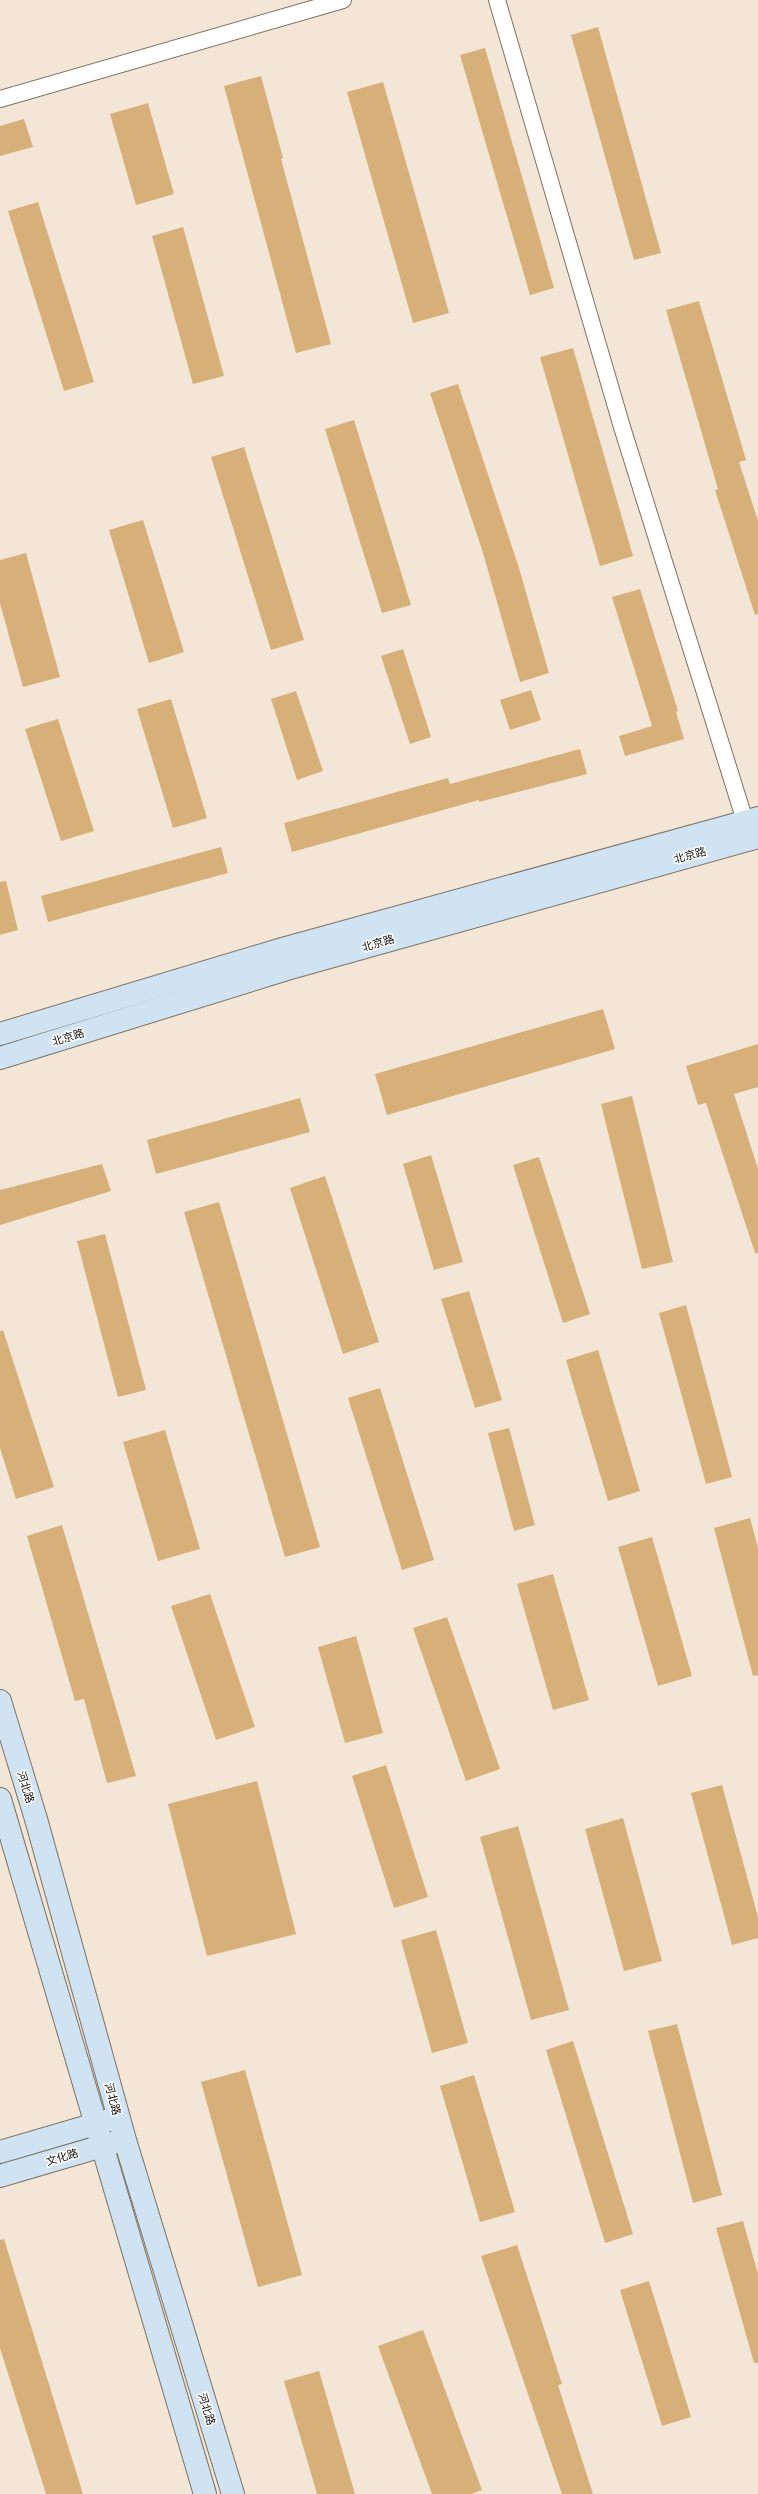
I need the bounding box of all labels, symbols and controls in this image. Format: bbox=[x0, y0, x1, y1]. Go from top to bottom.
street label: 北京路 bbox=[673, 845, 707, 865]
street label: 北京路 bbox=[360, 933, 396, 953]
street label: 北京路 bbox=[50, 1026, 86, 1048]
street label: 河北路 bbox=[15, 1769, 37, 1805]
street label: 河北路 bbox=[103, 2082, 123, 2116]
street label: 文化路 bbox=[44, 2146, 80, 2168]
street label: 河北路 bbox=[196, 2391, 218, 2427]

